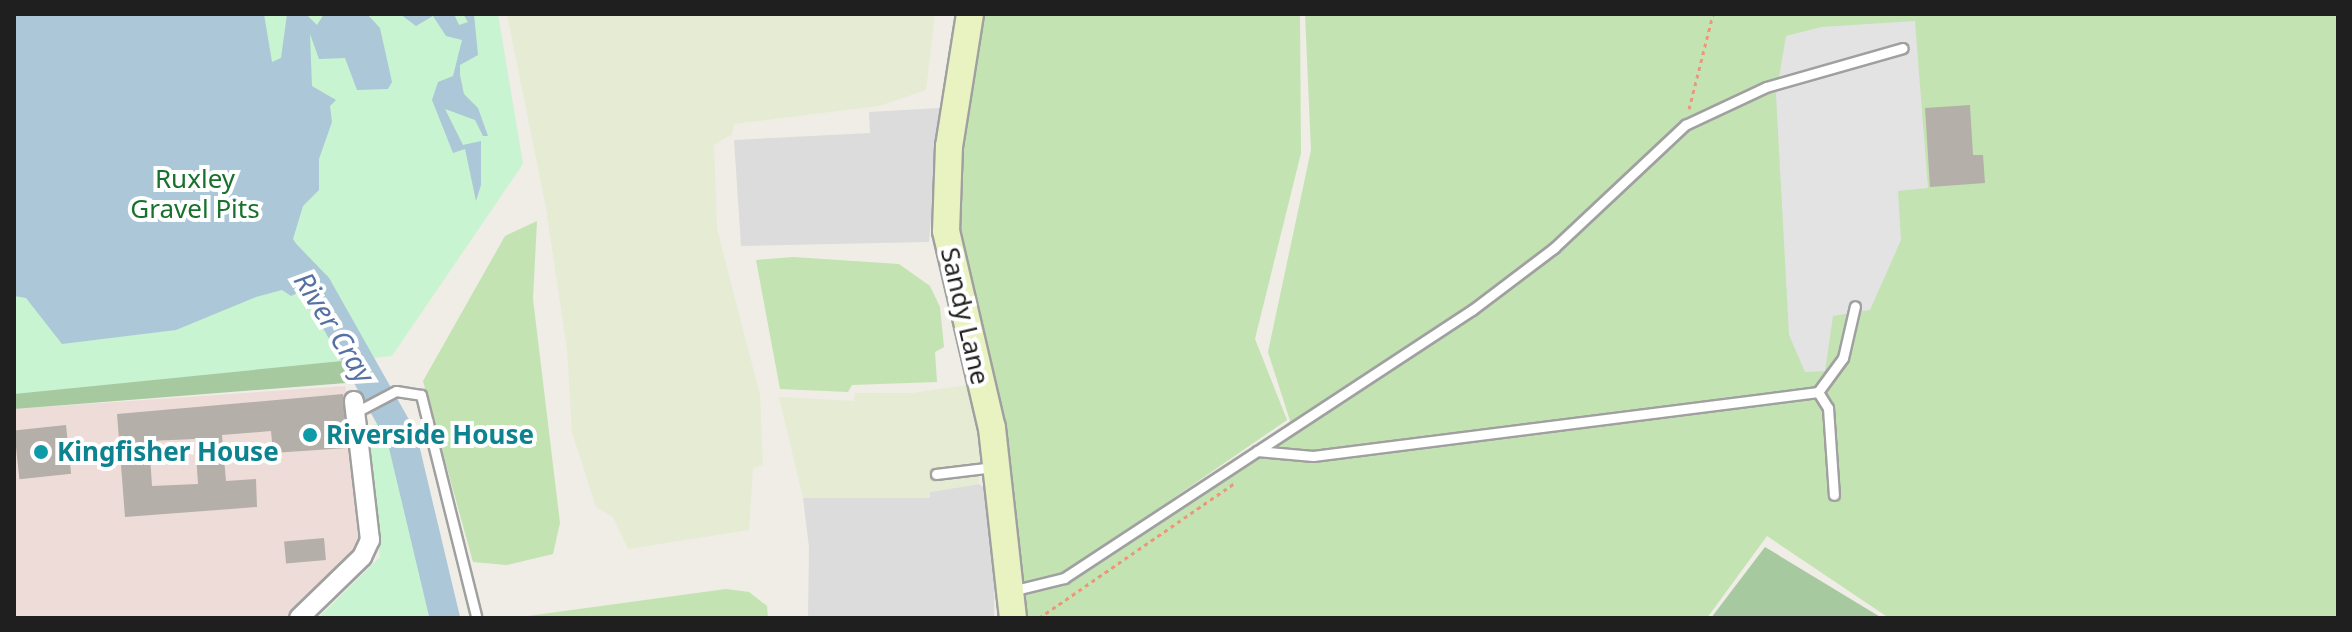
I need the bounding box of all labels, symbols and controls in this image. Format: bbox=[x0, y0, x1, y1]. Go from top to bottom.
park label: Ruxley Gravel Pits bbox=[130, 163, 260, 224]
street label: Sandy Lane bbox=[934, 244, 996, 388]
water label: River Cray bbox=[288, 265, 382, 389]
place label: Riverside House bbox=[326, 419, 534, 451]
marker: Riverside House bbox=[301, 426, 319, 444]
place label: Kingfisher House bbox=[57, 436, 279, 468]
marker: Kingfisher House bbox=[32, 443, 50, 461]

